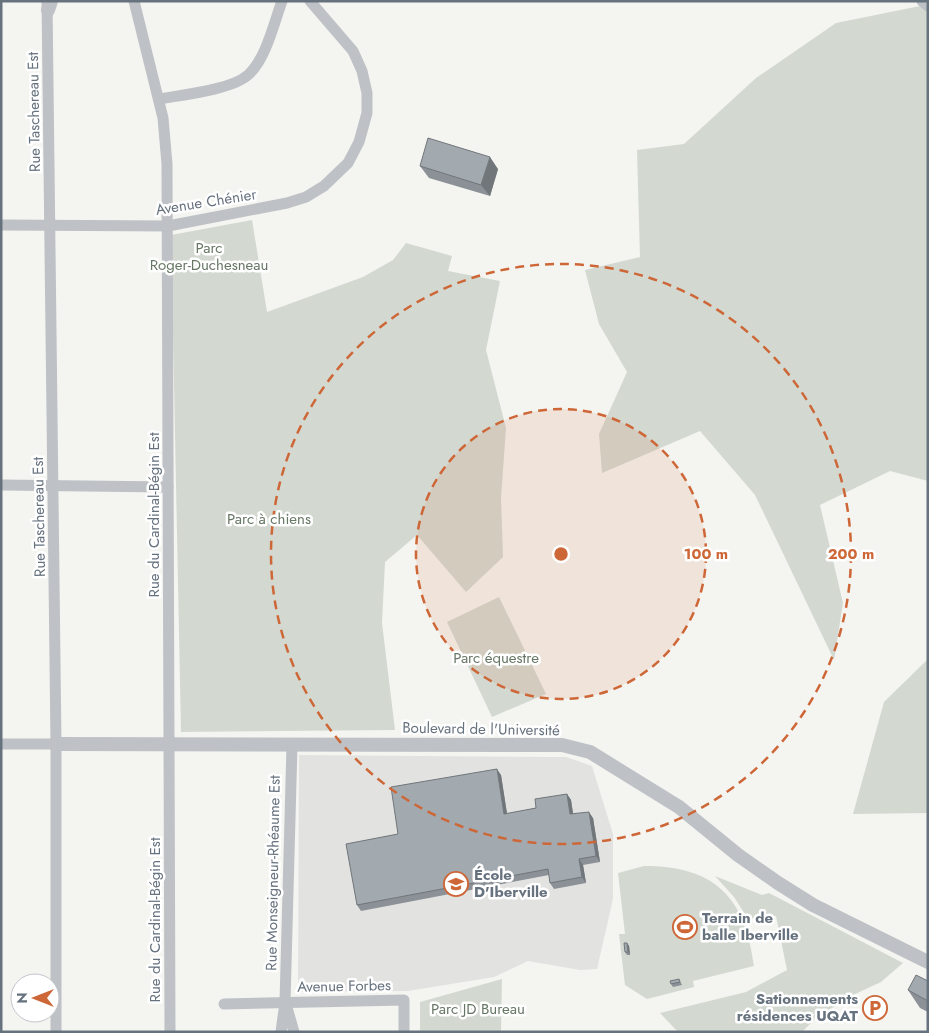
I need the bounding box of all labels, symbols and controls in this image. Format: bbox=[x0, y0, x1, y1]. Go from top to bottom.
street label: Rue Taschereau Est bbox=[22, 51, 46, 172]
street label: Avenue Chénier bbox=[154, 183, 259, 221]
park label: Parc Roger-Duchesneau bbox=[150, 237, 268, 276]
street label: Rue du Cardinal-Bégin Est bbox=[143, 432, 165, 598]
street label: Rue Taschereau Est bbox=[27, 456, 51, 577]
park label: Parc à chiens bbox=[227, 508, 311, 530]
text: 100 m bbox=[684, 543, 728, 565]
text: 200 m bbox=[828, 543, 874, 565]
centre of rings bbox=[552, 545, 570, 563]
park label: Parc équestre bbox=[453, 647, 539, 669]
street label: Boulevard de l'Université bbox=[402, 717, 560, 741]
street label: Rue Monseigneur-Rhéaume Est bbox=[260, 775, 286, 971]
street label: Rue du Cardinal-Bégin Est bbox=[144, 837, 166, 1003]
place label: École D'Iberville bbox=[474, 864, 548, 903]
school or university icon: École D'Iberville bbox=[443, 871, 469, 897]
place label: Terrain de balle Iberville bbox=[702, 907, 799, 946]
sports icon: Terrain de balle Iberville bbox=[672, 914, 698, 940]
north arrow bbox=[10, 973, 60, 1023]
street label: Avenue Forbes bbox=[297, 974, 391, 998]
place label: Sationnements résidences UQAT bbox=[737, 988, 859, 1027]
text: N bbox=[12, 992, 32, 1004]
parking icon: Sationnements résidences UQAT bbox=[862, 995, 888, 1021]
park label: Parc JD Bureau bbox=[431, 998, 525, 1020]

